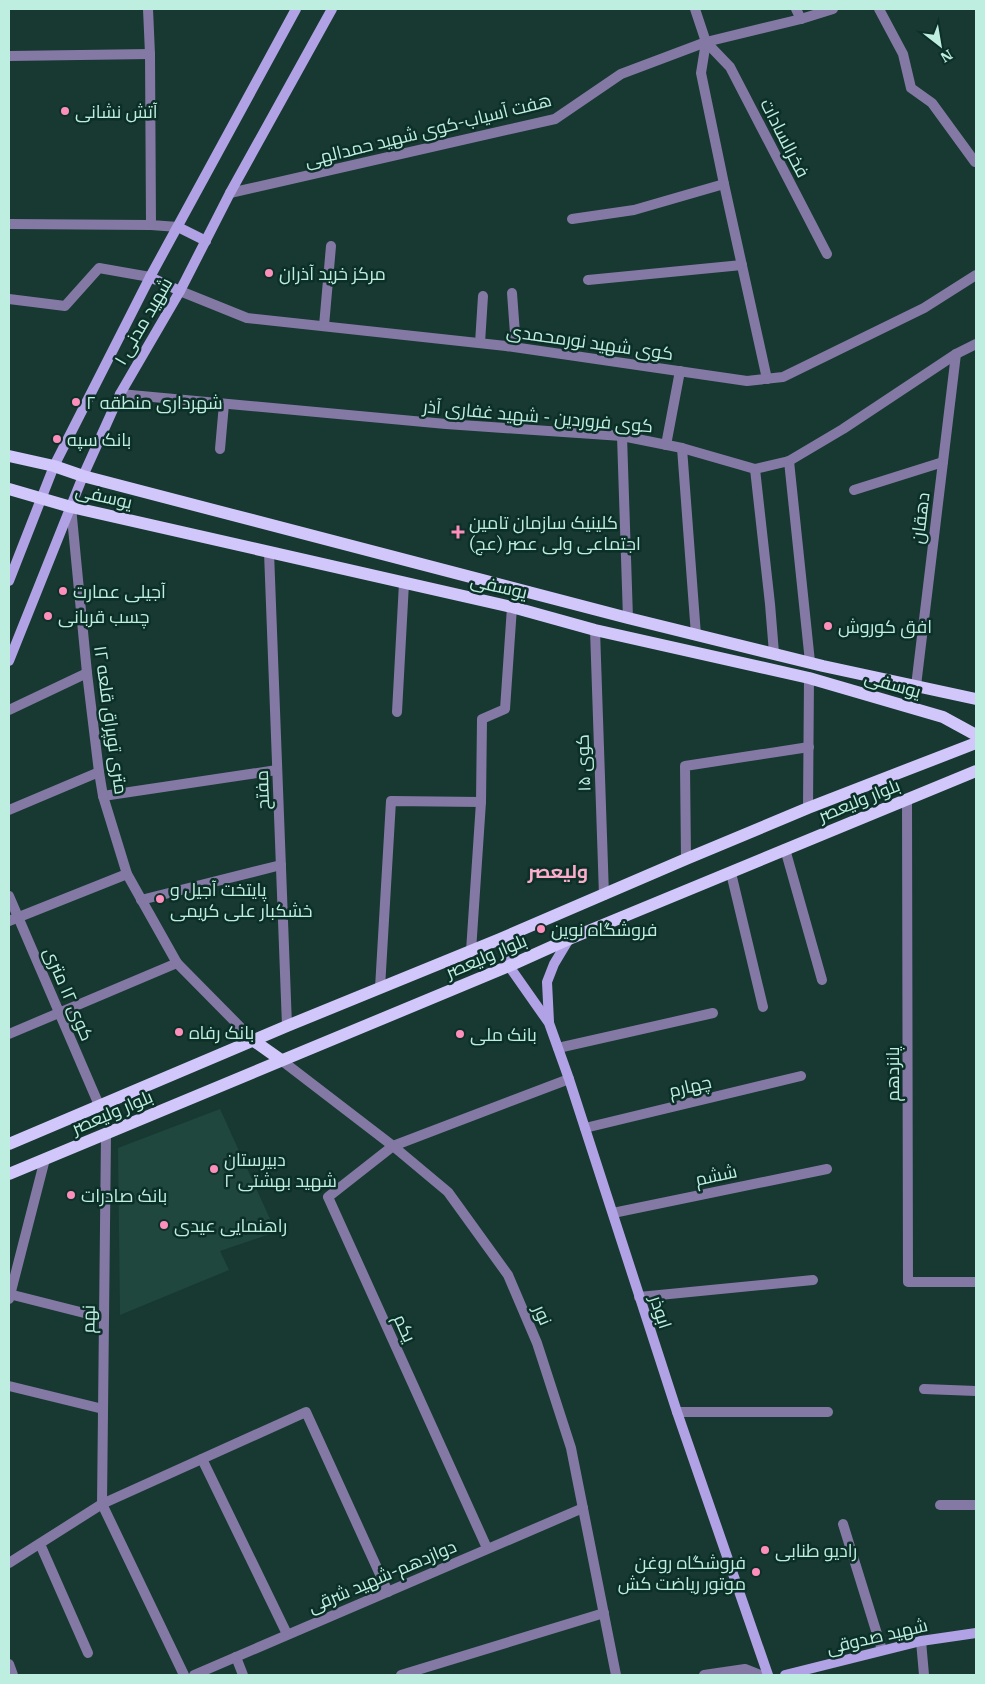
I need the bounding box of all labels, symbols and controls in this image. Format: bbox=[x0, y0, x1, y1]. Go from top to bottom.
north arrow bbox=[915, 20, 965, 70]
text: N bbox=[937, 46, 956, 67]
street label: هفت آسیاب-کوی شهید حمدالهی bbox=[302, 88, 554, 172]
street label: فخرالسادات bbox=[755, 95, 815, 181]
place label: آتش نشانی bbox=[75, 100, 158, 123]
marker: آتش نشانی bbox=[59, 105, 71, 117]
place label: مرکز خرید آذران bbox=[279, 262, 386, 285]
marker: مرکز خرید آذران bbox=[263, 267, 275, 279]
street label: شهید مدنی ۱ bbox=[109, 273, 177, 369]
street label: کوی شهید نورمحمدی bbox=[505, 319, 675, 365]
place label: شهرداری منطقه ۲ bbox=[86, 391, 223, 414]
street label: کوی فروردین - شهید غفاری آذر bbox=[421, 394, 654, 438]
marker: شهرداری منطقه ۲ bbox=[70, 396, 82, 408]
place label: بانک سپه bbox=[67, 428, 131, 451]
marker: بانک سپه bbox=[51, 433, 63, 445]
street label: یوسفی bbox=[73, 478, 135, 514]
street label: دهقان bbox=[905, 491, 935, 545]
place label: کلینیک سازمان تامین اجتماعی ولی عصر (عج) bbox=[469, 511, 641, 556]
marker: کلینیک سازمان تامین اجتماعی ولی عصر (عج) bbox=[451, 525, 465, 539]
street label: یوسفی bbox=[468, 568, 530, 604]
place label: آجیلی عمارت bbox=[73, 580, 166, 603]
marker: آجیلی عمارت bbox=[57, 585, 69, 597]
place label: چسب قربانی bbox=[58, 605, 150, 629]
marker: چسب قربانی bbox=[42, 610, 54, 622]
place label: افق کوروش bbox=[838, 615, 932, 639]
marker: افق کوروش bbox=[822, 620, 834, 632]
street label: ۱۲ متری توپراق قلعه bbox=[88, 644, 133, 796]
street label: یوسفی bbox=[862, 665, 924, 703]
street label: کوی ۱۵ bbox=[571, 734, 595, 792]
street label: مفتح bbox=[250, 770, 275, 810]
street label: بلوار ولیعصر bbox=[814, 773, 903, 827]
district label: ولیعصر bbox=[527, 859, 588, 883]
place label: پایتخت آجیل و خشکبار علی کریمی bbox=[170, 878, 313, 922]
marker: پایتخت آجیل و خشکبار علی کریمی bbox=[154, 893, 166, 905]
place label: فروشگاه نوین bbox=[551, 918, 657, 941]
marker: فروشگاه نوین bbox=[535, 923, 547, 935]
street label: بلوار ولیعصر bbox=[441, 929, 530, 984]
street label: کوی ۱۲ متری bbox=[39, 944, 99, 1044]
place label: بانک رفاه bbox=[189, 1021, 254, 1044]
place label: بانک ملی bbox=[470, 1023, 537, 1046]
marker: بانک رفاه bbox=[173, 1026, 185, 1038]
marker: بانک ملی bbox=[454, 1028, 466, 1040]
street label: پانزدهم bbox=[881, 1046, 905, 1102]
street label: چهارم bbox=[666, 1070, 714, 1103]
street label: بلوار ولیعصر bbox=[67, 1085, 156, 1140]
place label: دبیرستان شهید بهشتی ۲ bbox=[224, 1148, 337, 1192]
street label: ششم bbox=[693, 1159, 739, 1192]
marker: دبیرستان شهید بهشتی ۲ bbox=[208, 1163, 220, 1175]
place label: بانک صادرات bbox=[81, 1184, 167, 1207]
marker: بانک صادرات bbox=[65, 1189, 77, 1201]
place label: راهنمایی عیدی bbox=[174, 1214, 287, 1237]
marker: راهنمایی عیدی bbox=[158, 1219, 170, 1231]
street label: ابوذر bbox=[645, 1292, 677, 1331]
street label: نور bbox=[528, 1300, 557, 1329]
street label: نهم bbox=[76, 1305, 101, 1333]
street label: یکم bbox=[388, 1310, 421, 1346]
street label: دوازدهم-شهید شرقی bbox=[304, 1534, 460, 1619]
place label: رادیو طنابی bbox=[775, 1539, 857, 1562]
marker: رادیو طنابی bbox=[759, 1544, 771, 1556]
place label: فروشگاه روغن موتور ریاضت کش bbox=[618, 1551, 746, 1595]
marker: فروشگاه روغن موتور ریاضت کش bbox=[750, 1566, 762, 1578]
street label: شهید صدوقی bbox=[824, 1613, 930, 1659]

